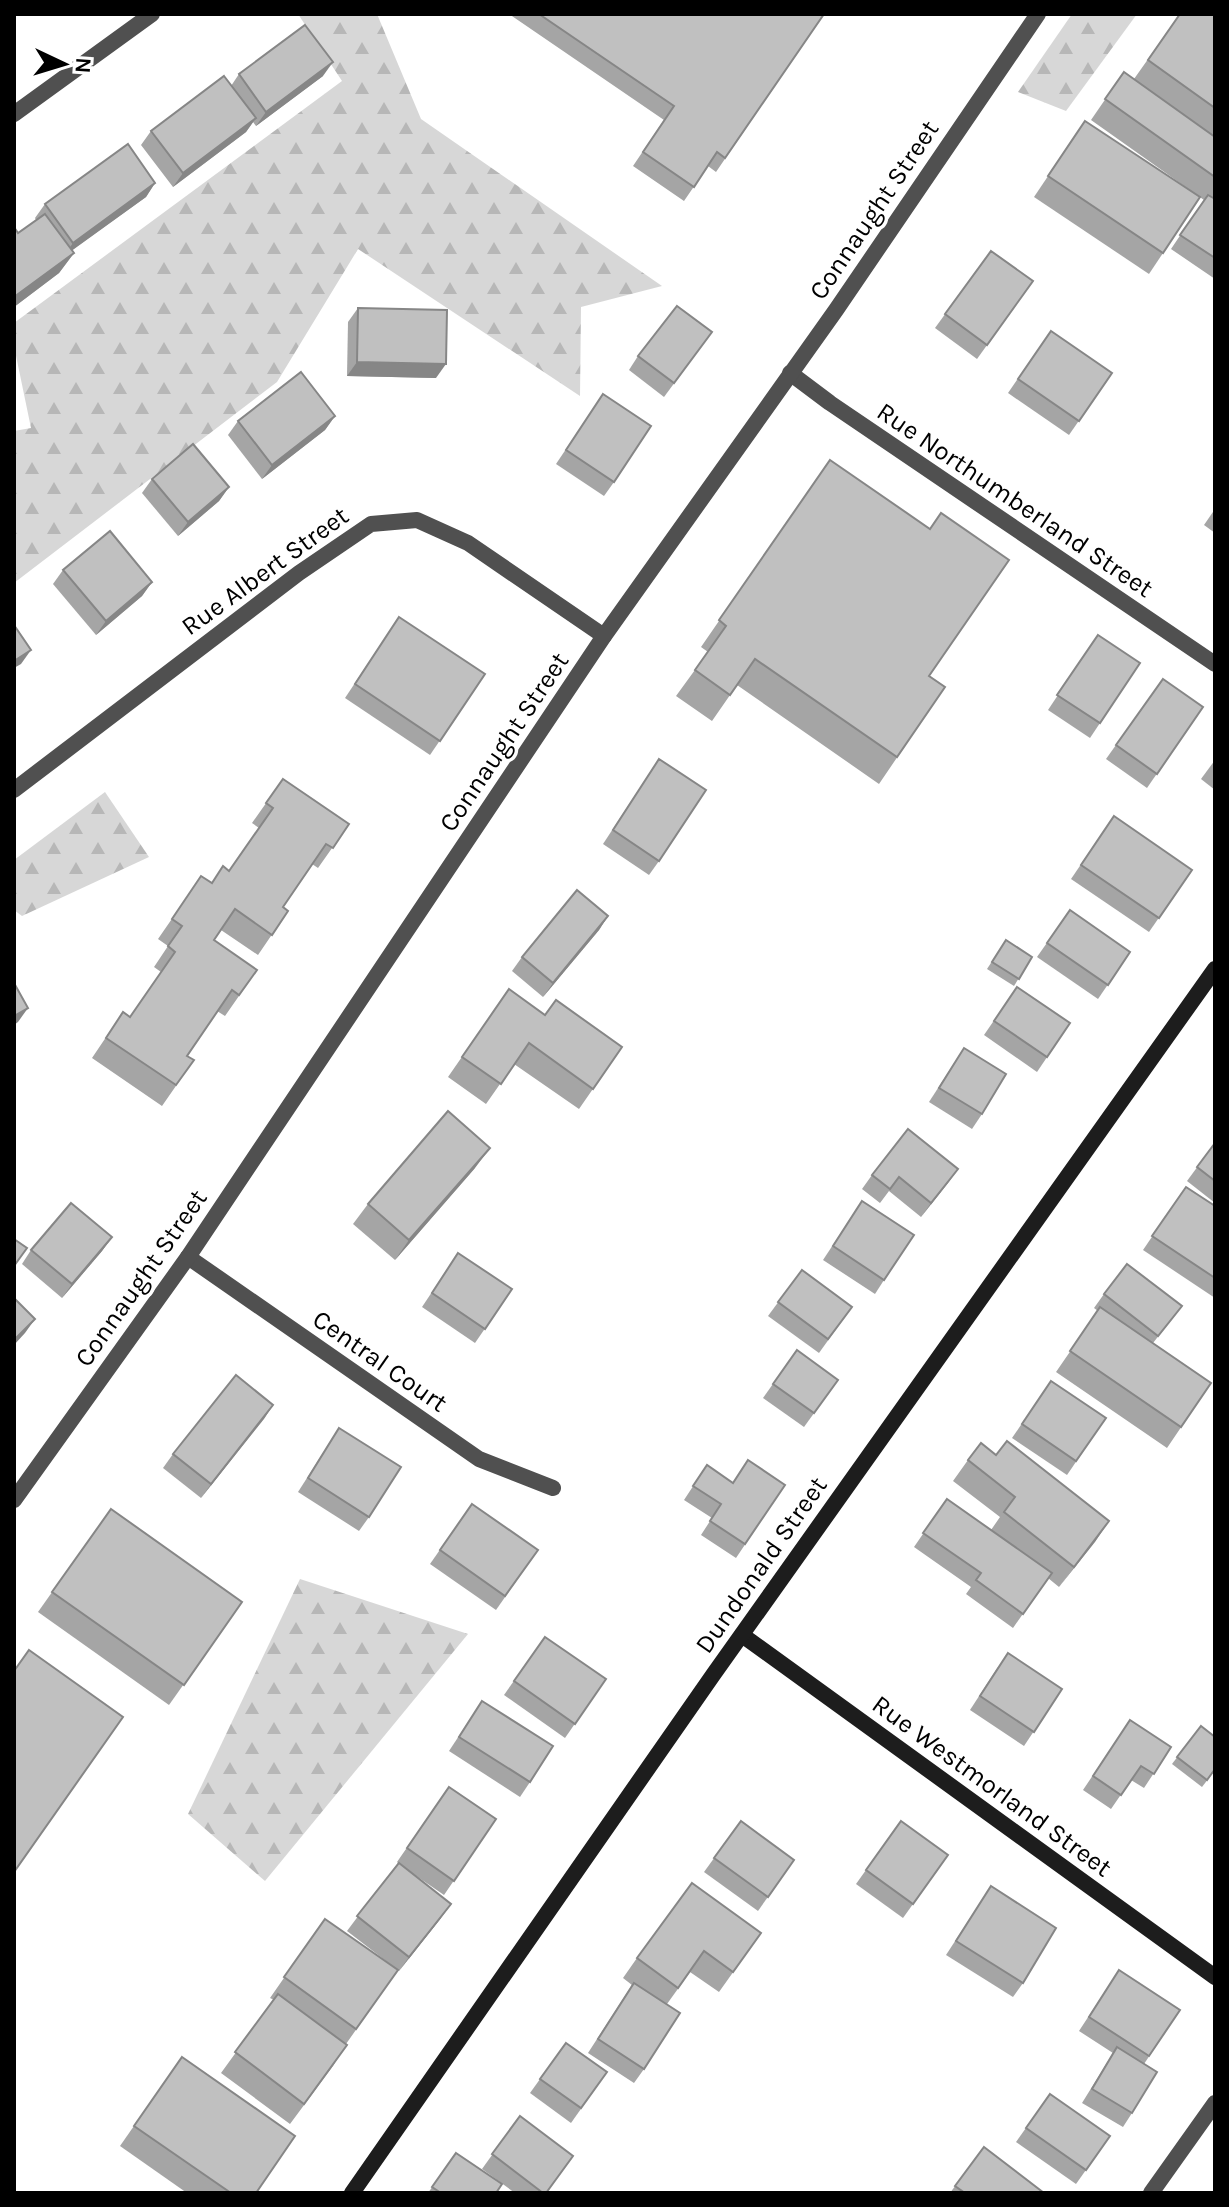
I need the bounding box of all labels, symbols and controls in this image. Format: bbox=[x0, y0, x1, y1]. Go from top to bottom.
north arrow bbox=[24, 24, 104, 104]
text: N bbox=[69, 57, 96, 74]
street label: Connaught Street bbox=[803, 114, 945, 305]
street label: Rue Northumberland Street bbox=[871, 396, 1159, 604]
street label: Rue Albert Street bbox=[175, 500, 355, 642]
street label: Connaught Street bbox=[433, 646, 575, 837]
street label: Connaught Street bbox=[68, 1183, 214, 1373]
street label: Central Court bbox=[307, 1303, 453, 1419]
street label: Dundonald Street bbox=[689, 1471, 834, 1659]
street label: Rue Westmorland Street bbox=[866, 1689, 1118, 1883]

